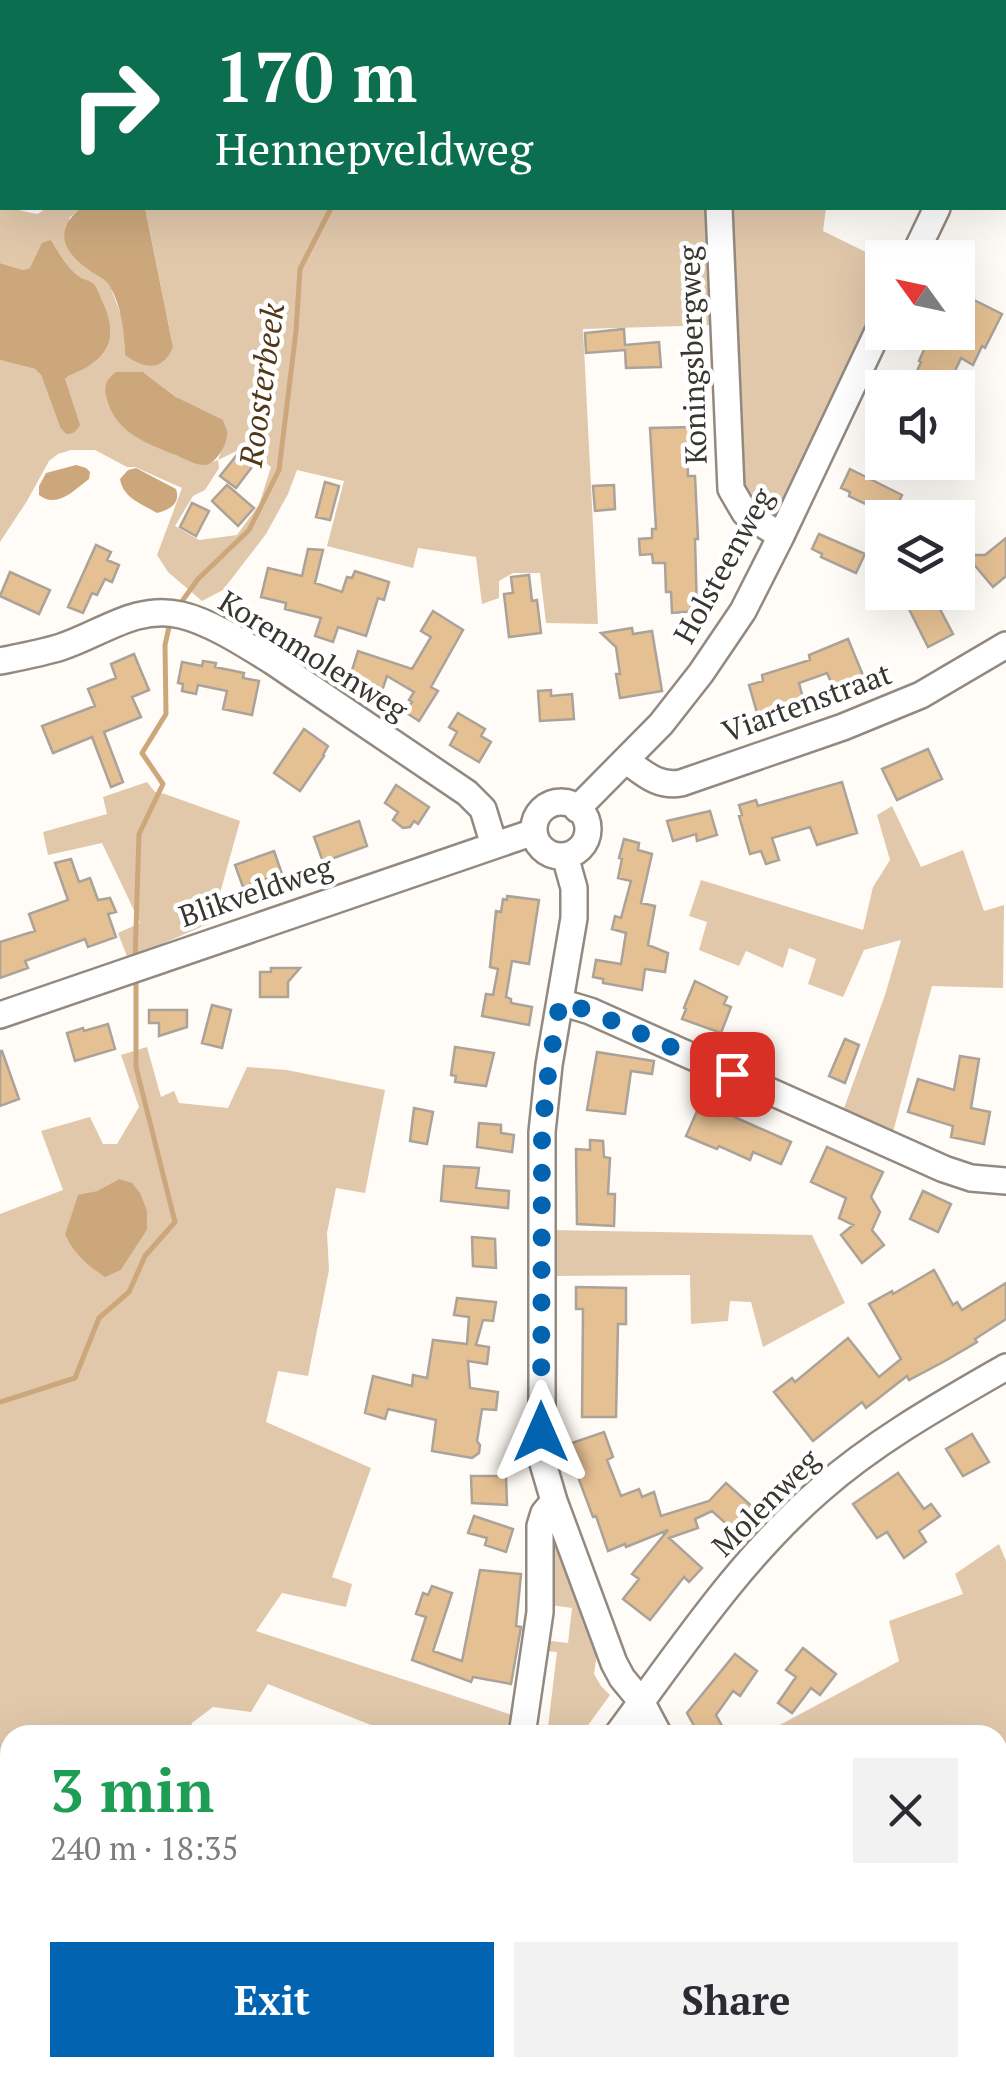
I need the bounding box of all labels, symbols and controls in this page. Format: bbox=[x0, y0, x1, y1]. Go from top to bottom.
text: 170 m bbox=[215, 29, 417, 122]
icon: right bbox=[50, 40, 180, 170]
text: Hennepveldweg bbox=[215, 118, 533, 178]
north arrow bbox=[865, 240, 975, 350]
map controls bbox=[865, 240, 975, 610]
street label: Koningsbergweg bbox=[668, 244, 716, 465]
water label: Roosterbeek bbox=[229, 300, 293, 470]
button: sound bbox=[865, 370, 975, 480]
street label: Holsteenweg bbox=[664, 480, 783, 650]
button: layers bbox=[865, 500, 975, 610]
street label: Korenmolenweg bbox=[211, 581, 417, 730]
street label: Viartenstraat bbox=[716, 653, 897, 751]
street label: Blikveldweg bbox=[174, 846, 339, 936]
pin bbox=[690, 1032, 775, 1117]
icon: arrive bbox=[705, 1047, 760, 1102]
position arrow bbox=[489, 1380, 593, 1484]
street label: Molenweg bbox=[703, 1439, 829, 1565]
text: 3 min bbox=[50, 1750, 214, 1829]
button: close bbox=[853, 1758, 958, 1863]
text: 240 m · 18:35 bbox=[50, 1827, 238, 1869]
button: Exit bbox=[50, 1942, 494, 2057]
button: Share bbox=[514, 1942, 958, 2057]

